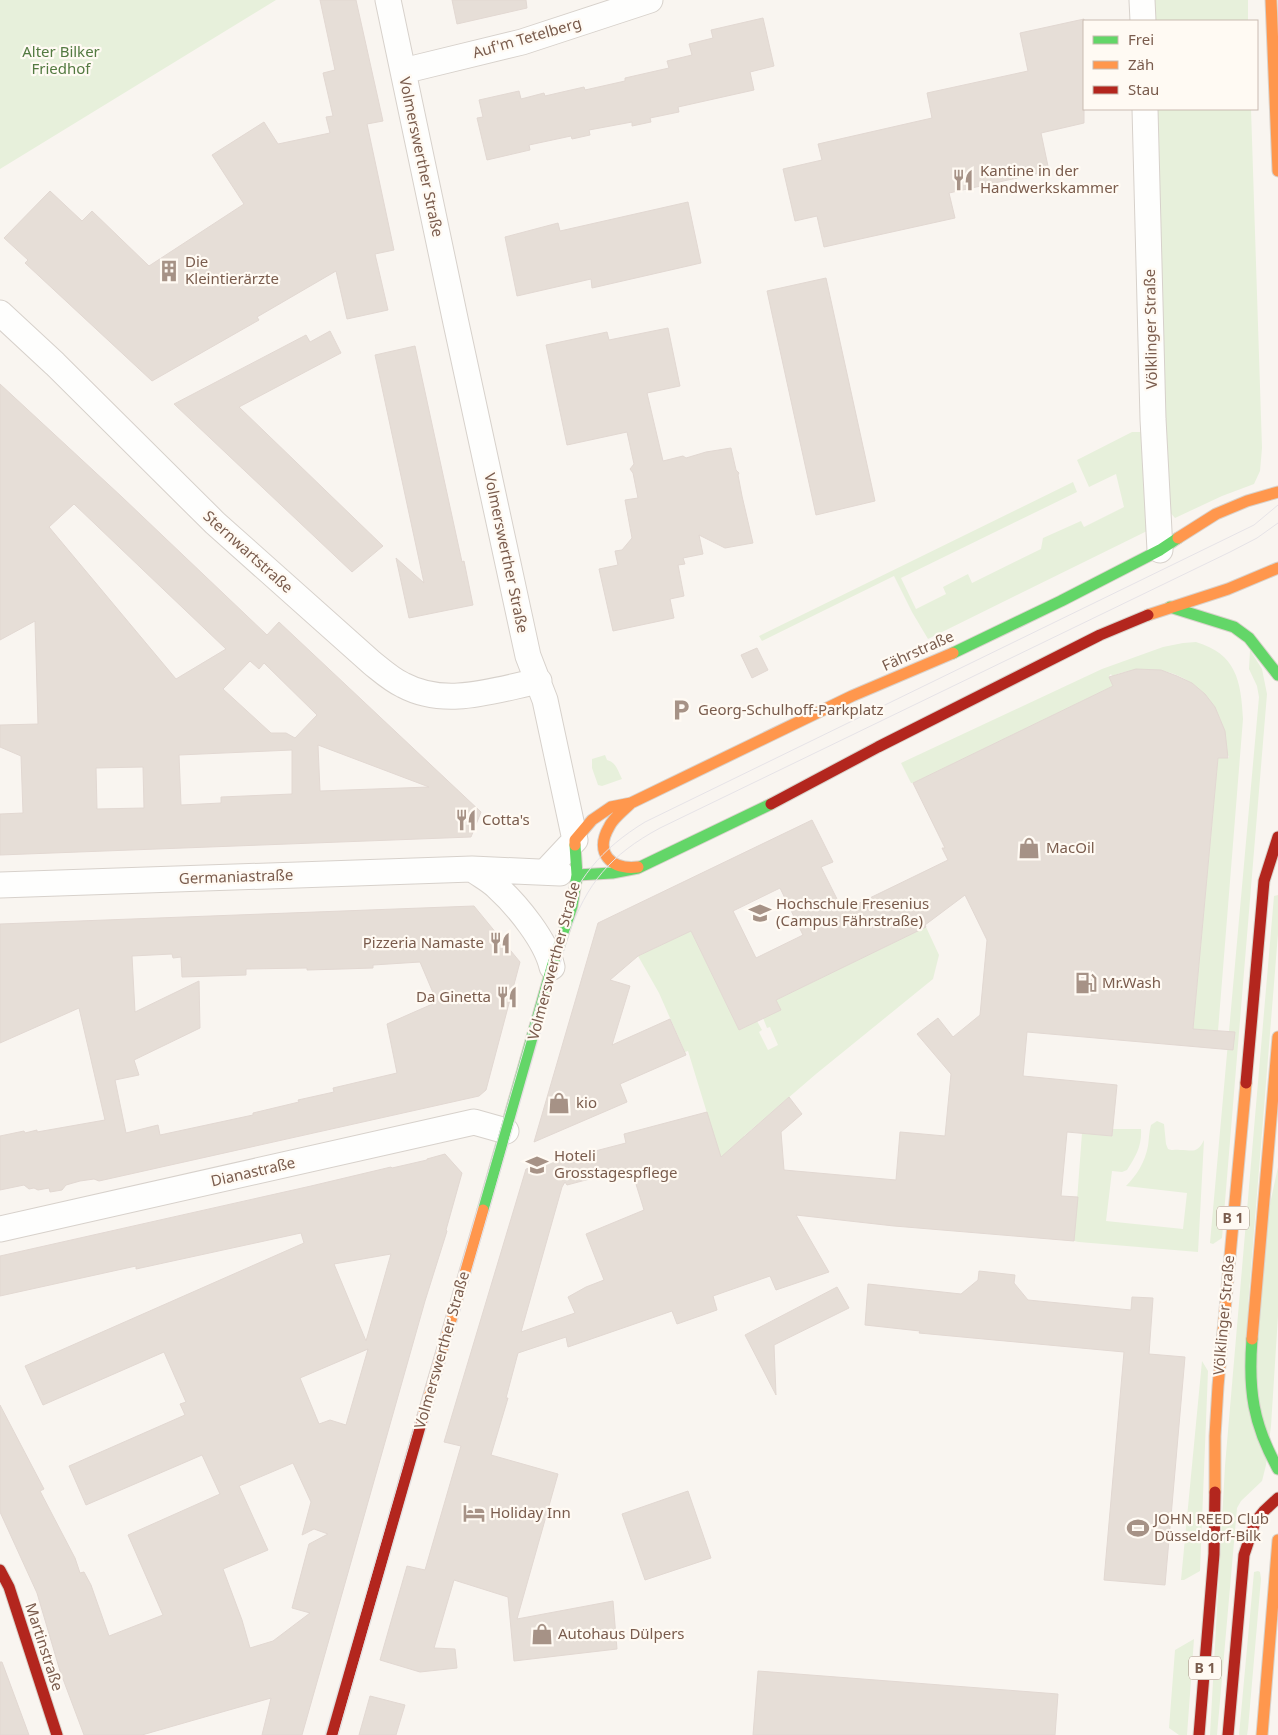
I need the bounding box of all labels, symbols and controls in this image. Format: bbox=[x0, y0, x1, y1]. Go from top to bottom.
street label: Auf'm Tetelberg bbox=[470, 12, 583, 62]
legend bbox=[1083, 20, 1258, 110]
text: Frei bbox=[1128, 29, 1154, 49]
park label: Alter Bilker Friedhof bbox=[22, 41, 100, 78]
text: Zäh bbox=[1128, 54, 1154, 74]
street label: Volmerswerther Straße bbox=[395, 75, 449, 239]
text: Stau bbox=[1128, 79, 1159, 99]
place label: Kantine in der Handwerkskammer bbox=[980, 160, 1119, 197]
restaurant icon: Kantine in der Handwerkskammer bbox=[950, 167, 976, 193]
place label: Die Kleintierärzte bbox=[185, 251, 279, 288]
building icon: Die Kleintierärzte bbox=[156, 258, 182, 284]
street label: Völklinger Straße bbox=[1139, 269, 1161, 389]
street label: Volmerswerther Straße bbox=[480, 471, 534, 635]
street label: Sternwartstraße bbox=[200, 506, 298, 597]
street label: Fährstraße bbox=[879, 625, 957, 675]
parking icon: Georg-Schulhoff-Parkplatz bbox=[668, 697, 694, 723]
place label: Georg-Schulhoff-Parkplatz bbox=[698, 699, 884, 719]
restaurant icon: Cotta's bbox=[453, 807, 479, 833]
place label: Cotta's bbox=[482, 809, 530, 829]
shop icon: MacOil bbox=[1016, 835, 1042, 861]
place label: MacOil bbox=[1046, 837, 1095, 857]
street label: Germaniastraße bbox=[178, 864, 293, 888]
street label: Volmerswerther Straße bbox=[522, 879, 584, 1042]
place label: Hochschule Fresenius (Campus Fährstraße) bbox=[776, 893, 929, 930]
school or university icon: Hochschule Fresenius (Campus Fährstraße) bbox=[747, 900, 773, 926]
restaurant icon: Pizzeria Namaste bbox=[487, 930, 513, 956]
place label: Pizzeria Namaste bbox=[363, 932, 484, 952]
fuel station icon: Mr.Wash bbox=[1073, 970, 1099, 996]
place label: Mr.Wash bbox=[1102, 972, 1161, 992]
restaurant icon: Da Ginetta bbox=[494, 984, 520, 1010]
place label: Da Ginetta bbox=[416, 986, 491, 1006]
shop icon: kio bbox=[546, 1090, 572, 1116]
place label: kio bbox=[576, 1092, 597, 1112]
place label: Hoteli Grosstagespflege bbox=[554, 1145, 677, 1182]
street label: Dianastraße bbox=[209, 1152, 297, 1190]
school or university icon: Hoteli Grosstagespflege bbox=[524, 1152, 550, 1178]
road number: B 1 bbox=[1217, 1206, 1249, 1230]
street label: Völklinger Straße bbox=[1208, 1254, 1238, 1376]
street label: Volmerswerther Straße bbox=[409, 1269, 473, 1431]
hotel icon: Holiday Inn bbox=[461, 1500, 487, 1526]
place label: Holiday Inn bbox=[490, 1502, 571, 1522]
place label: JOHN REED Club Düsseldorf-Bilk bbox=[1152, 1508, 1269, 1545]
sports icon: JOHN REED Club Düsseldorf-Bilk bbox=[1125, 1515, 1151, 1541]
street label: Martinstraße bbox=[21, 1600, 69, 1693]
shop icon: Autohaus Dülpers bbox=[529, 1621, 555, 1647]
place label: Autohaus Dülpers bbox=[558, 1623, 685, 1643]
road number: B 1 bbox=[1189, 1656, 1221, 1680]

